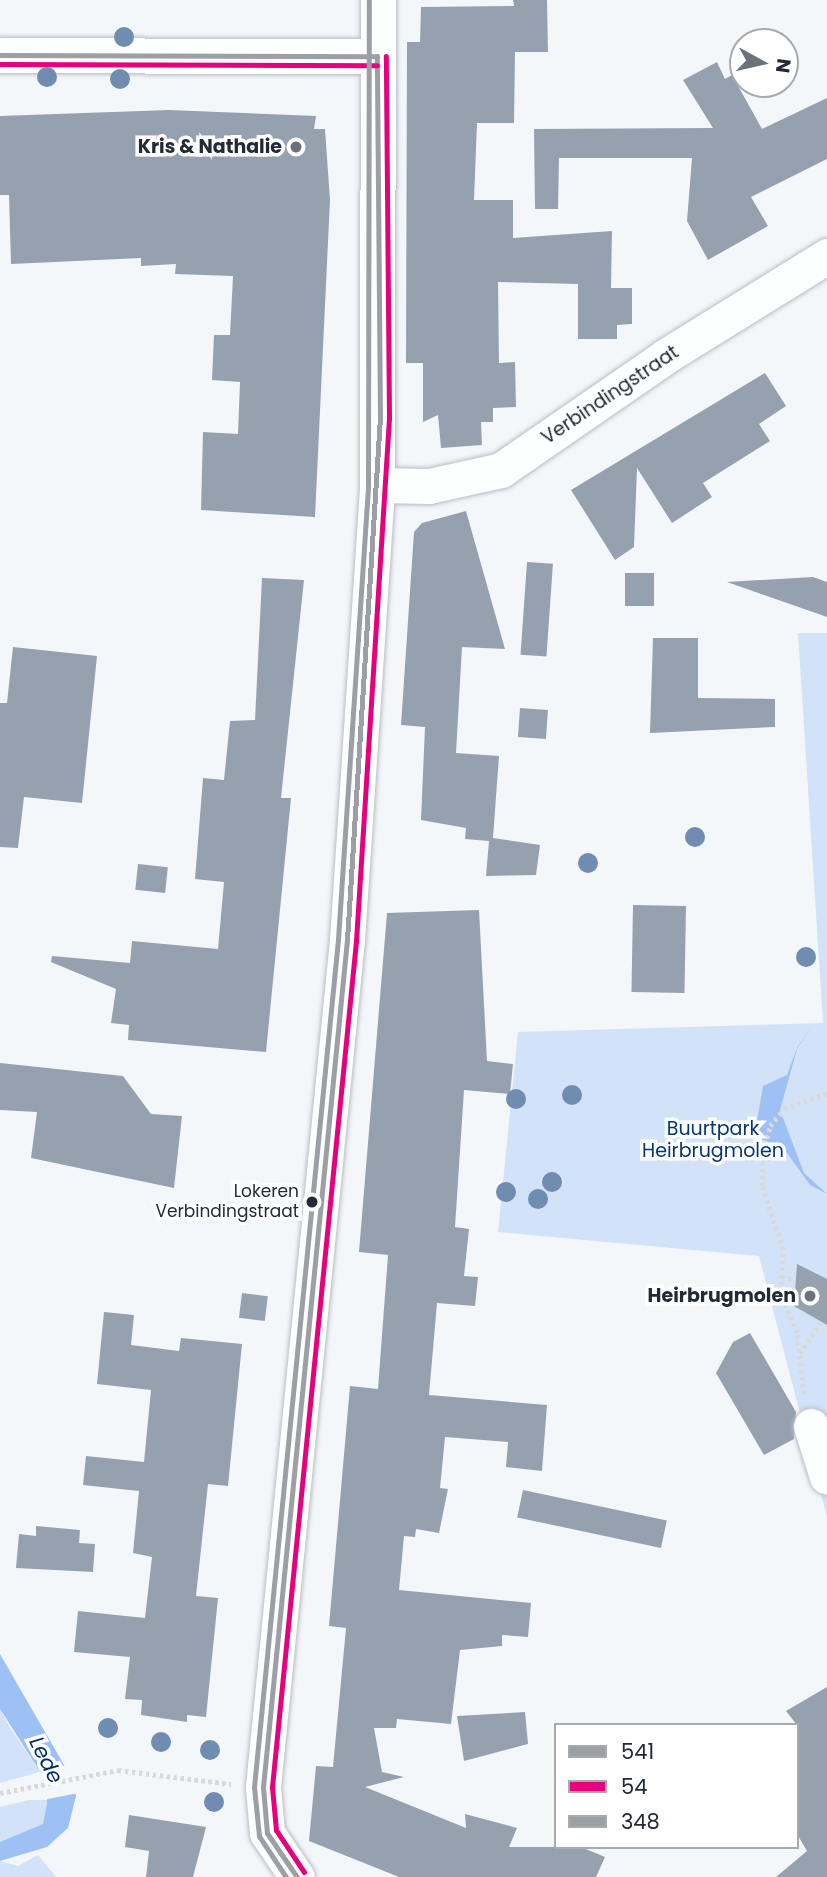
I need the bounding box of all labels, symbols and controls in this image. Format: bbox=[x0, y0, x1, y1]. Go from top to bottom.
north arrow bbox=[729, 28, 799, 98]
text: N bbox=[769, 57, 798, 75]
place label: Kris & Nathalie bbox=[138, 136, 282, 158]
marker: Kris & Nathalie bbox=[288, 139, 304, 155]
street label: Verbindingstraat bbox=[537, 341, 683, 449]
park label: Buurtpark Heirbrugmolen bbox=[642, 1118, 784, 1162]
place label: Lokeren Verbindingstraat bbox=[155, 1182, 299, 1222]
marker: Lokeren Verbindingstraat bbox=[305, 1195, 319, 1209]
place label: Heirbrugmolen bbox=[648, 1285, 796, 1307]
marker: Heirbrugmolen bbox=[802, 1288, 818, 1304]
legend bbox=[554, 1723, 799, 1849]
water label: Lede bbox=[24, 1732, 68, 1788]
text: 541 bbox=[621, 1737, 654, 1766]
text: 54 bbox=[621, 1772, 647, 1801]
text: 348 bbox=[621, 1807, 660, 1836]

